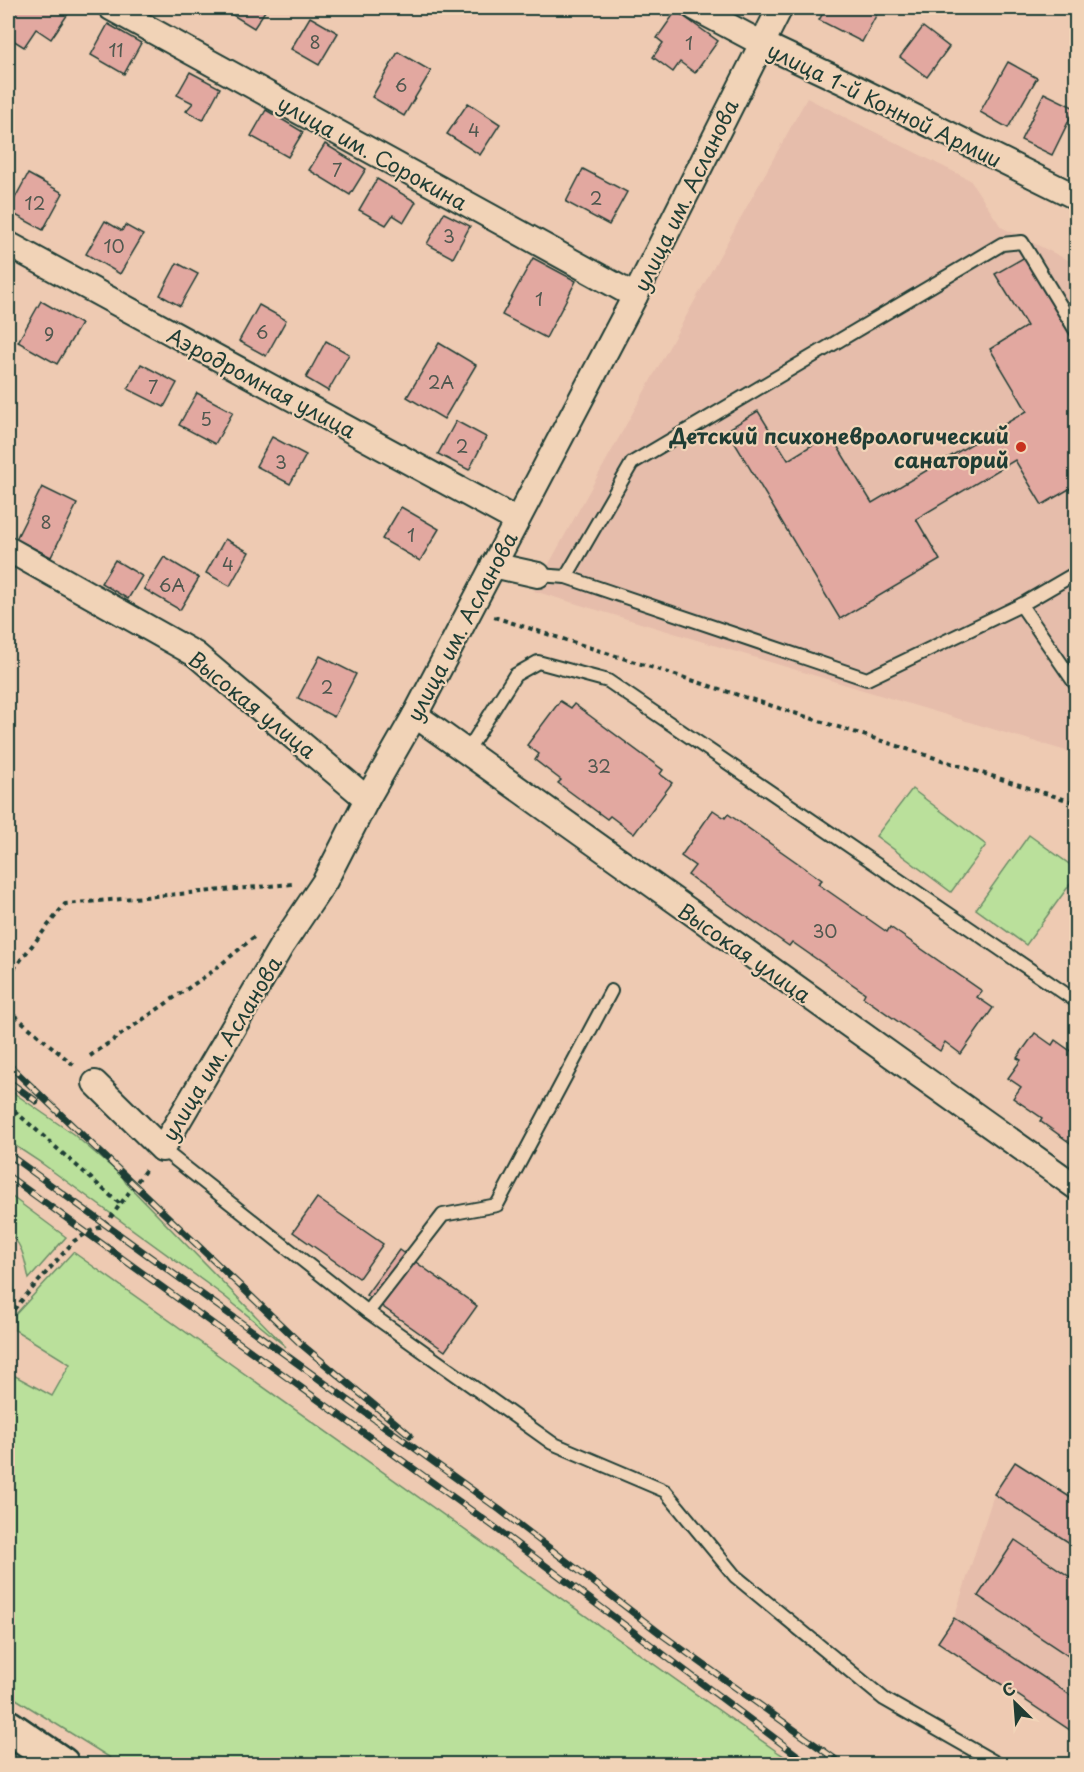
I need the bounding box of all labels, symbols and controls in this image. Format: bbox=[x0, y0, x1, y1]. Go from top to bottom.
house number: 8 bbox=[309, 28, 321, 55]
house number: 1 bbox=[685, 29, 693, 56]
street label: улица 1-й Конной Армии bbox=[762, 33, 1008, 175]
house number: 11 bbox=[108, 36, 124, 63]
house number: 6 bbox=[395, 71, 407, 98]
street label: улица им. Сорокина bbox=[272, 86, 474, 218]
street label: улица им. Асланова bbox=[624, 93, 746, 297]
house number: 4 bbox=[468, 116, 480, 143]
house number: 7 bbox=[332, 156, 342, 183]
house number: 2 bbox=[590, 184, 602, 211]
house number: 12 bbox=[25, 189, 45, 216]
house number: 3 bbox=[443, 222, 455, 249]
house number: 10 bbox=[103, 232, 125, 259]
house number: 1 bbox=[535, 285, 543, 312]
house number: 6 bbox=[256, 318, 268, 345]
street label: Аэродромная улица bbox=[162, 319, 363, 446]
house number: 9 bbox=[44, 320, 54, 347]
house number: 2А bbox=[428, 368, 454, 395]
house number: 7 bbox=[148, 373, 158, 400]
house number: 5 bbox=[200, 405, 212, 432]
place label: Детский психоневрологический санаторий bbox=[669, 419, 1009, 475]
house number: 2 bbox=[456, 432, 468, 459]
marker: Детский психоневрологический санаторий bbox=[1014, 440, 1028, 454]
house number: 3 bbox=[275, 448, 287, 475]
house number: 8 bbox=[40, 508, 52, 535]
house number: 1 bbox=[407, 521, 415, 548]
street label: улица им. Асланова bbox=[397, 526, 525, 726]
house number: 4 bbox=[222, 550, 234, 577]
house number: 6А bbox=[159, 571, 185, 598]
street label: Высокая улица bbox=[182, 642, 324, 766]
house number: 2 bbox=[321, 673, 333, 700]
house number: 32 bbox=[587, 752, 611, 779]
street label: Высокая улица bbox=[672, 894, 819, 1010]
house number: 30 bbox=[812, 917, 838, 944]
street label: улица им. Асланова bbox=[153, 950, 289, 1146]
north arrow bbox=[985, 1673, 1045, 1733]
text: С bbox=[998, 1675, 1019, 1702]

